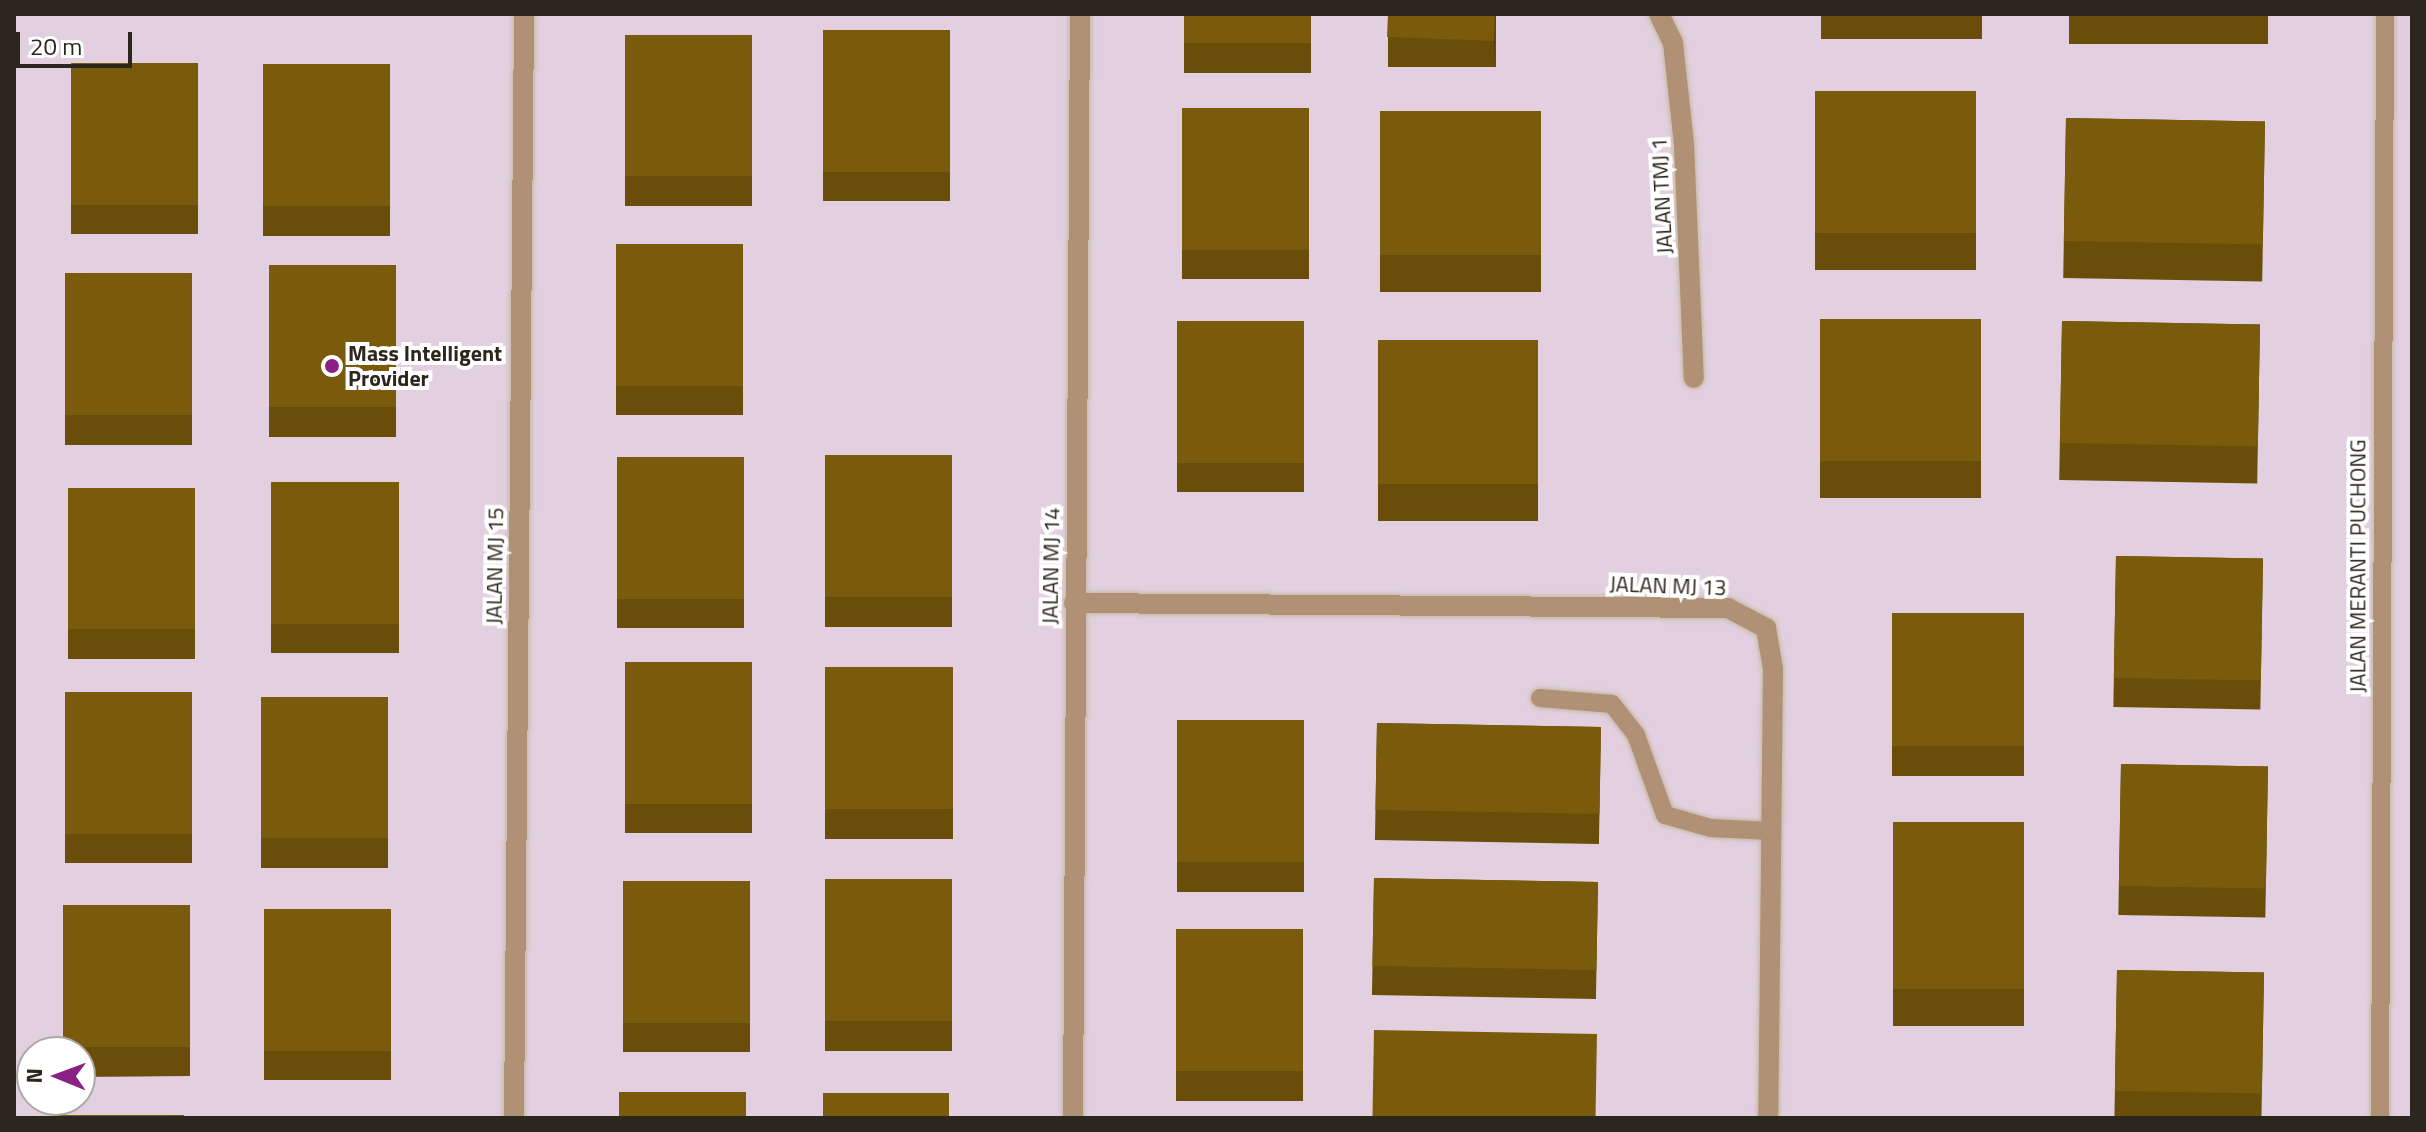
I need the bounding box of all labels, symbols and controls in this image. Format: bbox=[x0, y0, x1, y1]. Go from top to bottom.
scale bar bbox=[20, 16, 136, 66]
text: 20 m bbox=[30, 28, 82, 64]
street label: JALAN TMJ 1 bbox=[1646, 137, 1678, 255]
place label: Mass Intelligent Provider bbox=[348, 340, 502, 392]
marker: Mass Intelligent Provider bbox=[323, 357, 341, 375]
street label: JALAN MERANTI PUCHONG bbox=[2345, 439, 2371, 693]
street label: JALAN MJ 15 bbox=[481, 507, 509, 625]
street label: JALAN MJ 14 bbox=[1037, 507, 1065, 625]
street label: JALAN MJ 13 bbox=[1609, 571, 1727, 601]
north arrow bbox=[16, 1036, 96, 1116]
text: N bbox=[17, 1068, 51, 1084]

